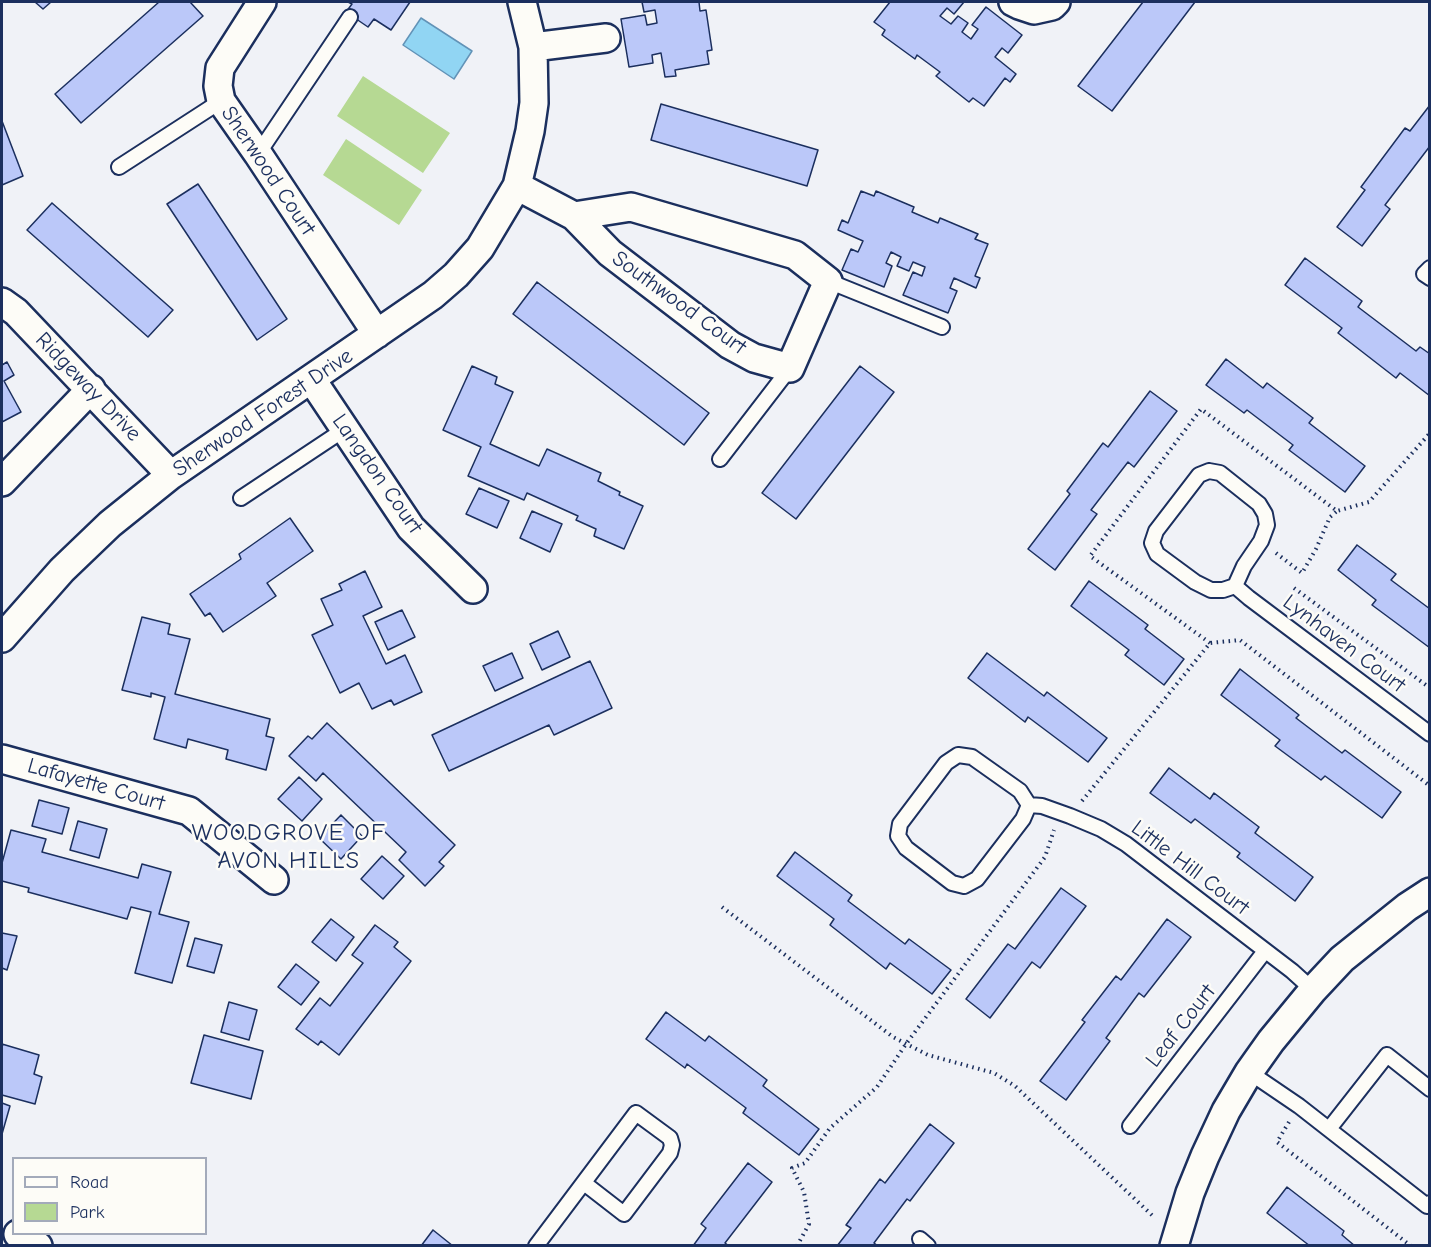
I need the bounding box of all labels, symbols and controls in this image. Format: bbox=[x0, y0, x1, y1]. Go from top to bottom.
street label: Sherwood Court bbox=[215, 101, 321, 241]
street label: Southwood Court bbox=[607, 245, 751, 361]
street label: Ridgeway Drive bbox=[30, 327, 146, 447]
street label: Sherwood Forest Drive bbox=[168, 343, 358, 483]
street label: Langdon Court bbox=[326, 409, 428, 539]
street label: Lynhaven Court bbox=[1277, 589, 1411, 699]
street label: Lafayette Court bbox=[24, 753, 168, 817]
street label: Little Hill Court bbox=[1126, 815, 1254, 921]
district label: WOODGROVE OF AVON HILLS bbox=[192, 819, 386, 875]
street label: Leaf Court bbox=[1140, 979, 1222, 1073]
legend bbox=[12, 1157, 207, 1235]
text: Road bbox=[70, 1172, 109, 1193]
text: Park bbox=[70, 1202, 104, 1223]

